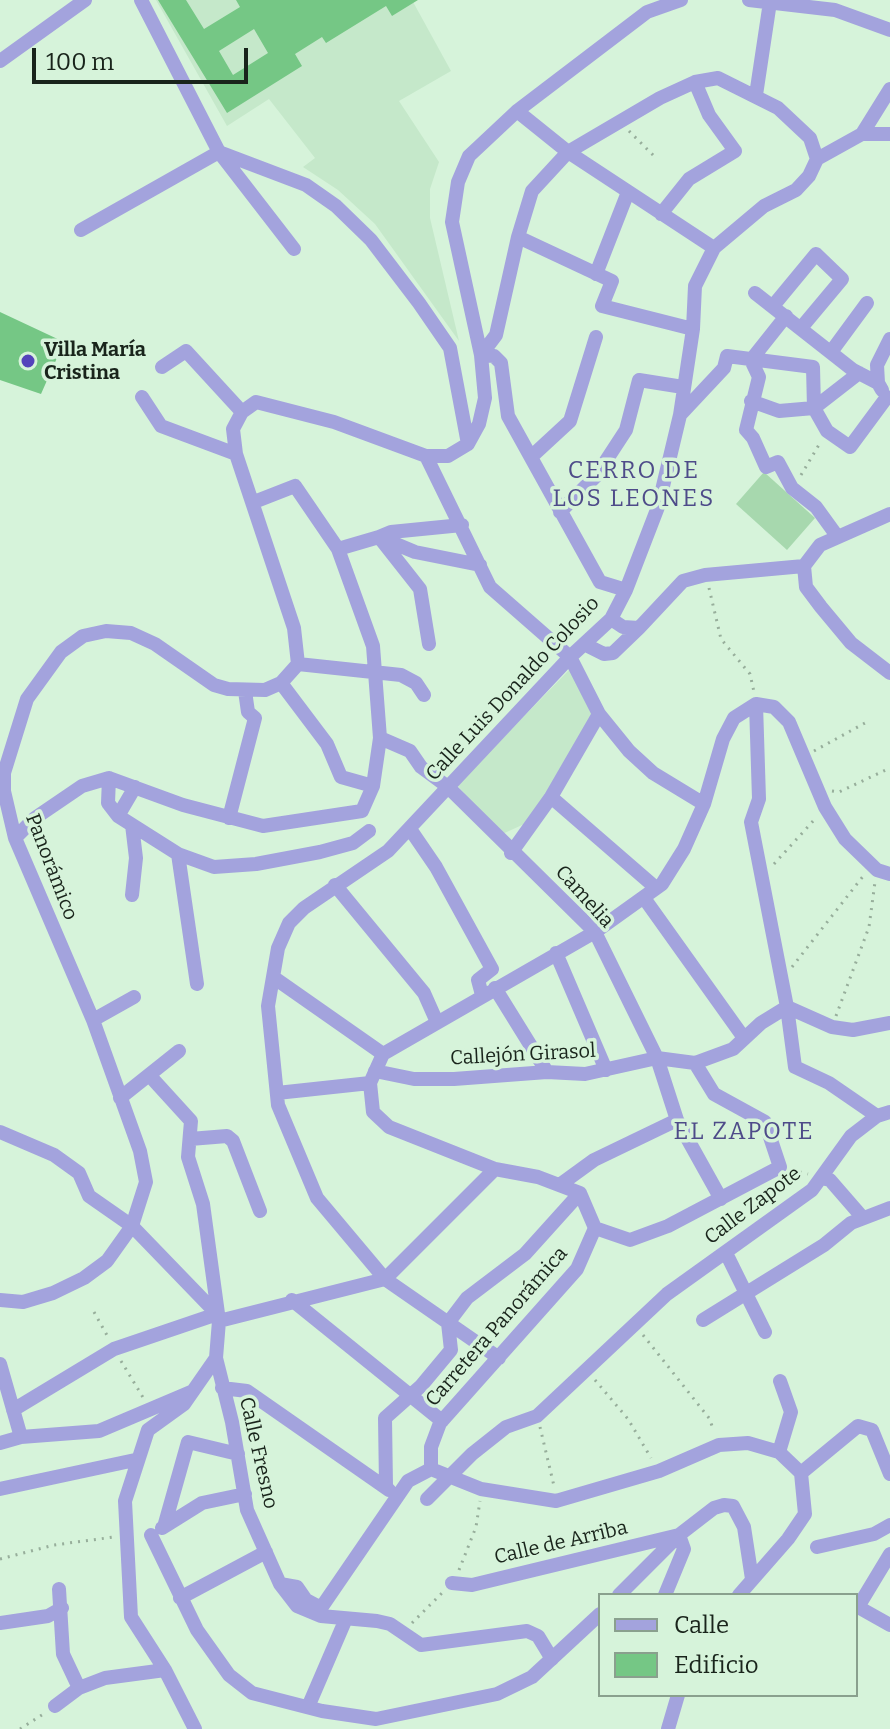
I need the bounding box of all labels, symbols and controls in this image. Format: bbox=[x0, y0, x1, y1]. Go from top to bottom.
scale bar bbox=[36, 32, 252, 82]
text: 100 m bbox=[46, 48, 114, 76]
place label: Villa María Cristina bbox=[44, 338, 146, 385]
marker: Villa María Cristina bbox=[19, 352, 37, 370]
district label: CERRO DE LOS LEONES bbox=[553, 457, 715, 513]
street label: Calle Luis Donaldo Colosio bbox=[421, 592, 605, 786]
street label: Panorámico bbox=[20, 810, 82, 924]
street label: Camelia bbox=[550, 861, 618, 933]
street label: Callejón Girasol bbox=[450, 1039, 596, 1071]
district label: EL ZAPOTE bbox=[673, 1118, 815, 1146]
street label: Calle Zapote bbox=[700, 1162, 806, 1250]
street label: Carretera Panorámica bbox=[421, 1242, 573, 1412]
street label: Calle Fresno bbox=[234, 1395, 282, 1511]
street label: Calle de Arriba bbox=[492, 1516, 630, 1570]
legend bbox=[598, 1593, 858, 1697]
text: Calle bbox=[674, 1611, 729, 1639]
text: Edificio bbox=[674, 1651, 759, 1679]

